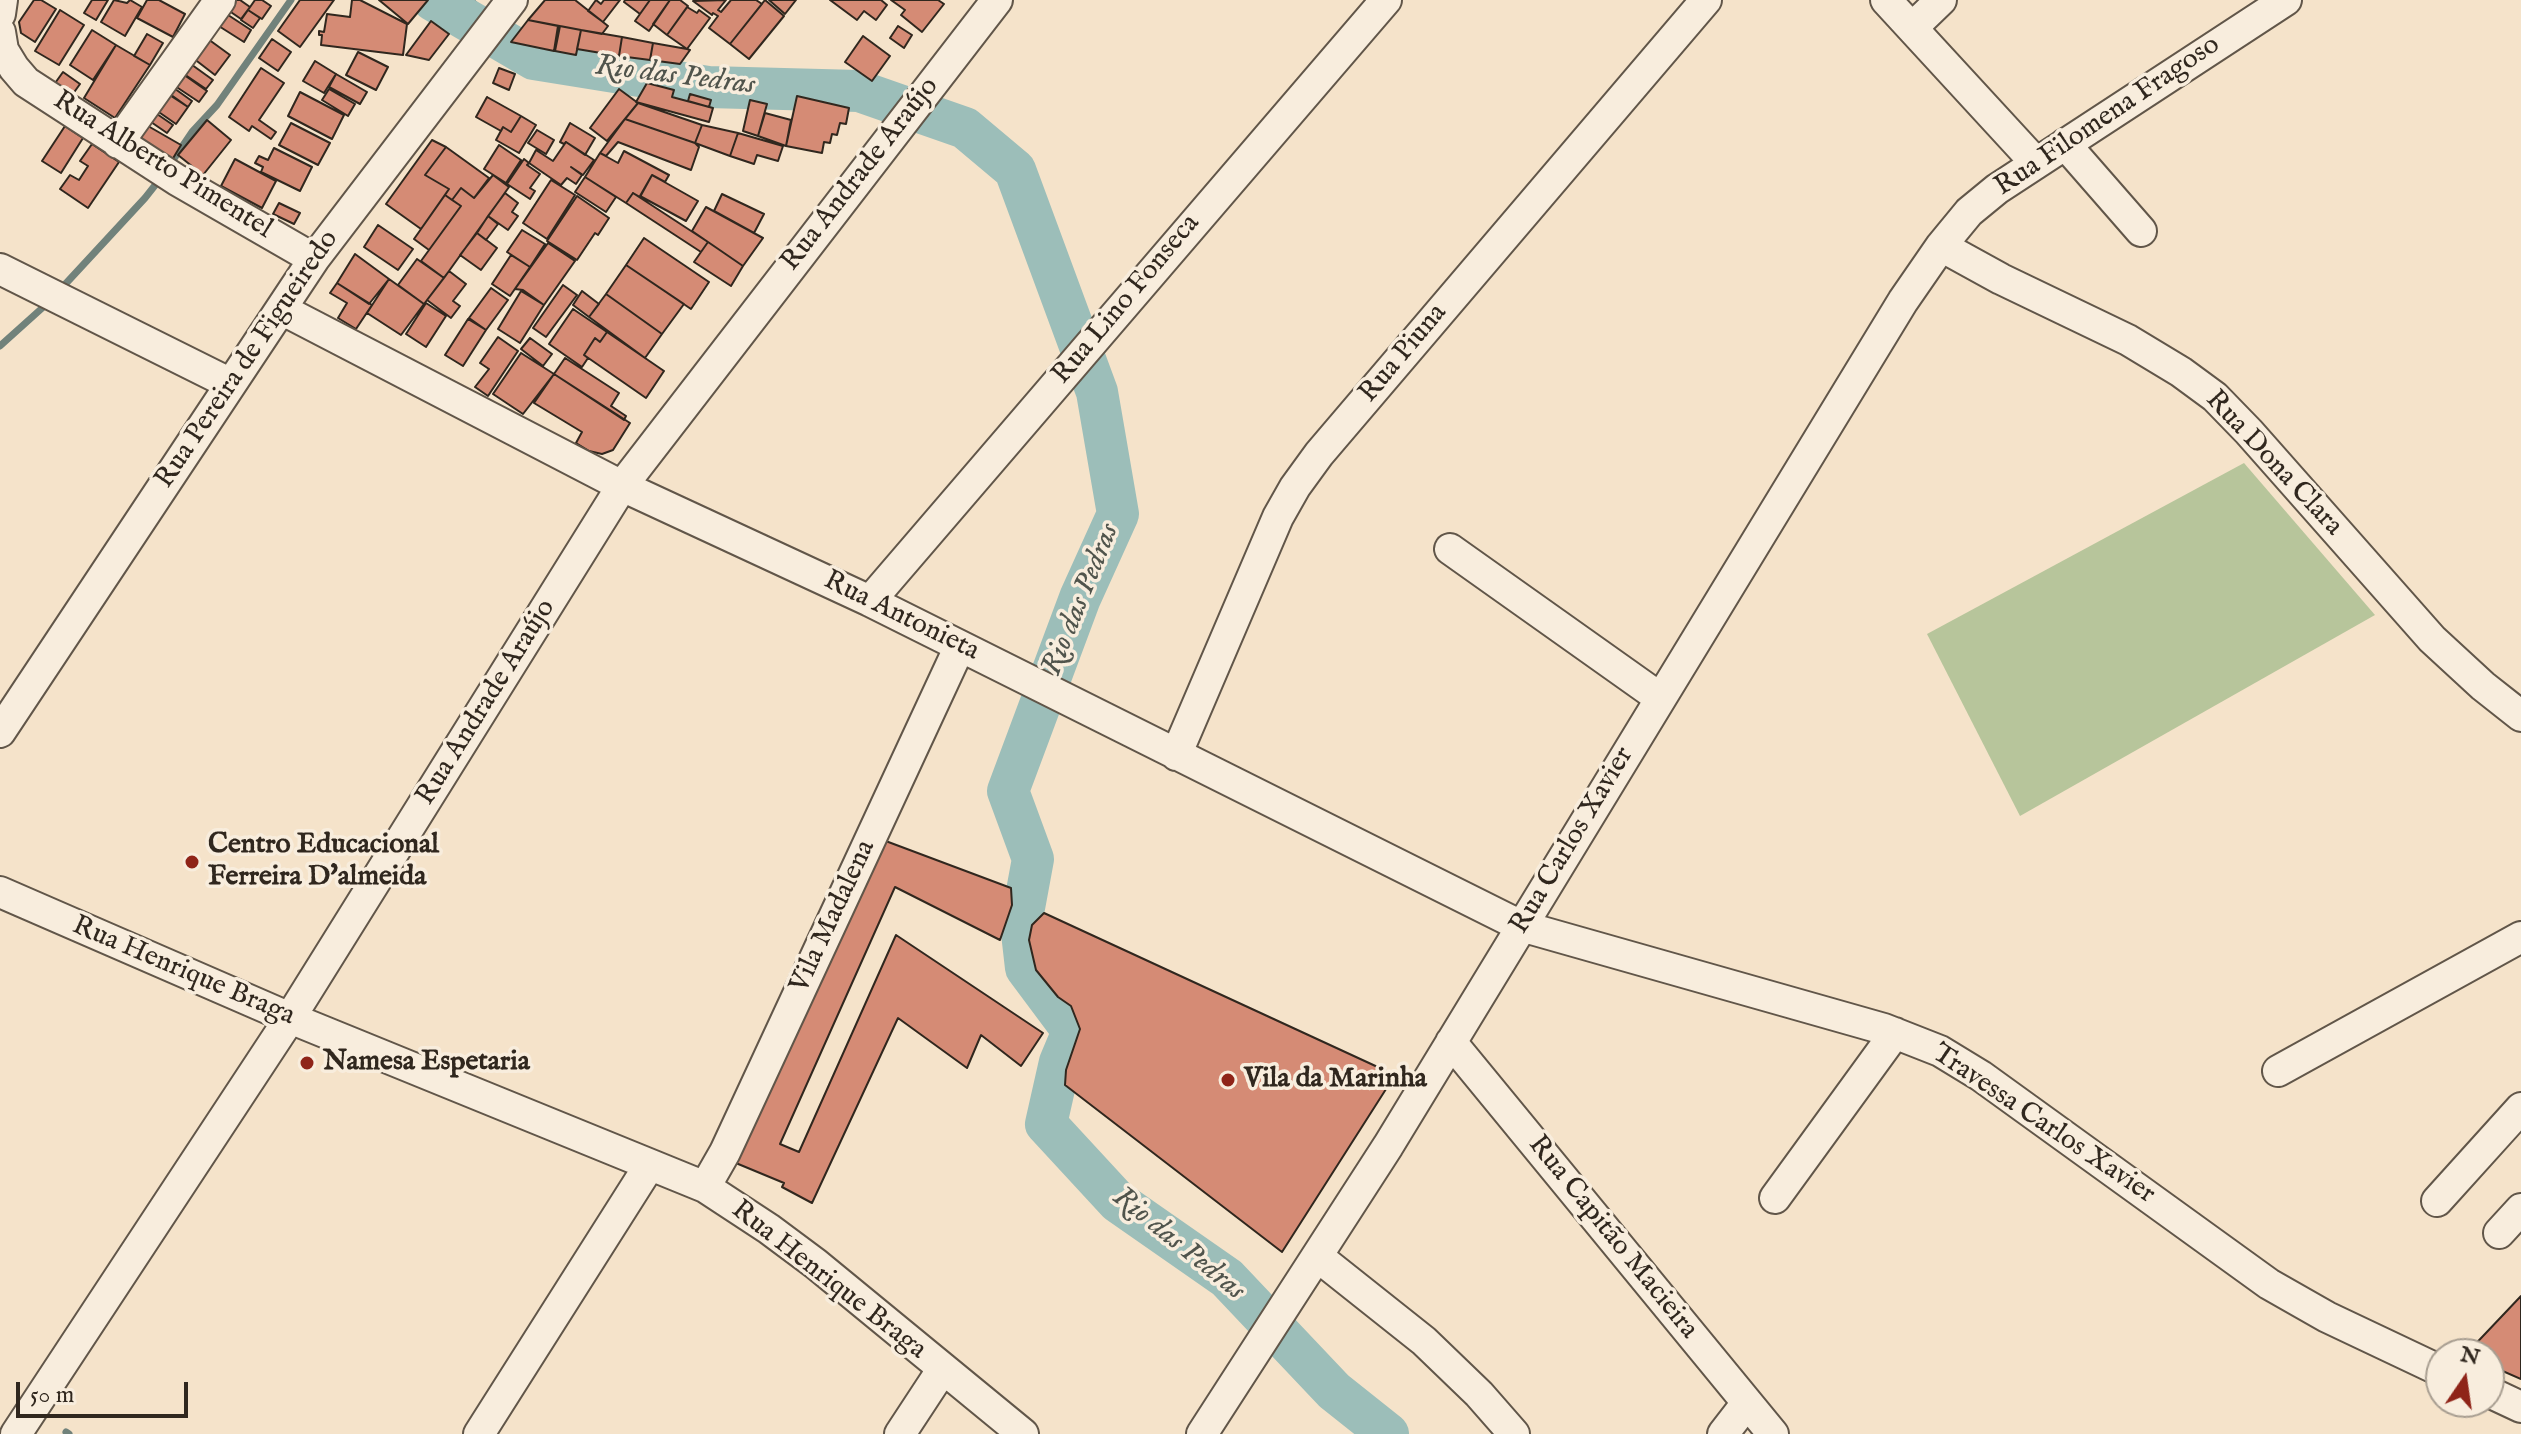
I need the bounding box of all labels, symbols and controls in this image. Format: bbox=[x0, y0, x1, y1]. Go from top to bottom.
street label: Rua Filomena Fragoso bbox=[1989, 29, 2227, 205]
water label: Rio das Pedras bbox=[593, 49, 757, 105]
street label: Rua Andrade Araújo bbox=[775, 71, 947, 279]
street label: Rua Alberto Pimentel bbox=[46, 85, 278, 247]
street label: Rua Lino Fonseca bbox=[1046, 208, 1208, 392]
street label: Rua Pereira de Figueiredo bbox=[149, 225, 347, 495]
street label: Rua Piuna bbox=[1353, 298, 1455, 410]
street label: Rua Dona Clara bbox=[2197, 384, 2349, 544]
water label: Rio das Pedras bbox=[1035, 519, 1129, 681]
street label: Rua Antonieta bbox=[818, 565, 984, 669]
street label: Rua Andrade Araújo bbox=[410, 594, 564, 812]
street label: Rua Carlos Xavier bbox=[1504, 741, 1642, 941]
place label: Centro Educacional Ferreira D'almeida bbox=[208, 829, 439, 895]
street label: Vila Madalena bbox=[784, 835, 884, 999]
marker: Centro Educacional Ferreira D'almeida bbox=[183, 853, 201, 871]
street label: Rua Henrique Braga bbox=[67, 910, 299, 1034]
street label: Travessa Carlos Xavier bbox=[1925, 1038, 2161, 1212]
place label: Namesa Espetaria bbox=[323, 1046, 530, 1080]
marker: Namesa Espetaria bbox=[298, 1054, 316, 1072]
place label: Vila da Marinha bbox=[1244, 1063, 1427, 1097]
marker: Vila da Marinha bbox=[1219, 1071, 1237, 1089]
street label: Rua Capitão Macieira bbox=[1520, 1130, 1704, 1346]
water label: Rio das Pedras bbox=[1104, 1181, 1252, 1309]
street label: Rua Henrique Braga bbox=[724, 1194, 932, 1368]
north arrow bbox=[2425, 1338, 2505, 1418]
text: N bbox=[2458, 1341, 2482, 1372]
scale bar bbox=[20, 1366, 192, 1416]
text: 50 m bbox=[30, 1380, 74, 1411]

